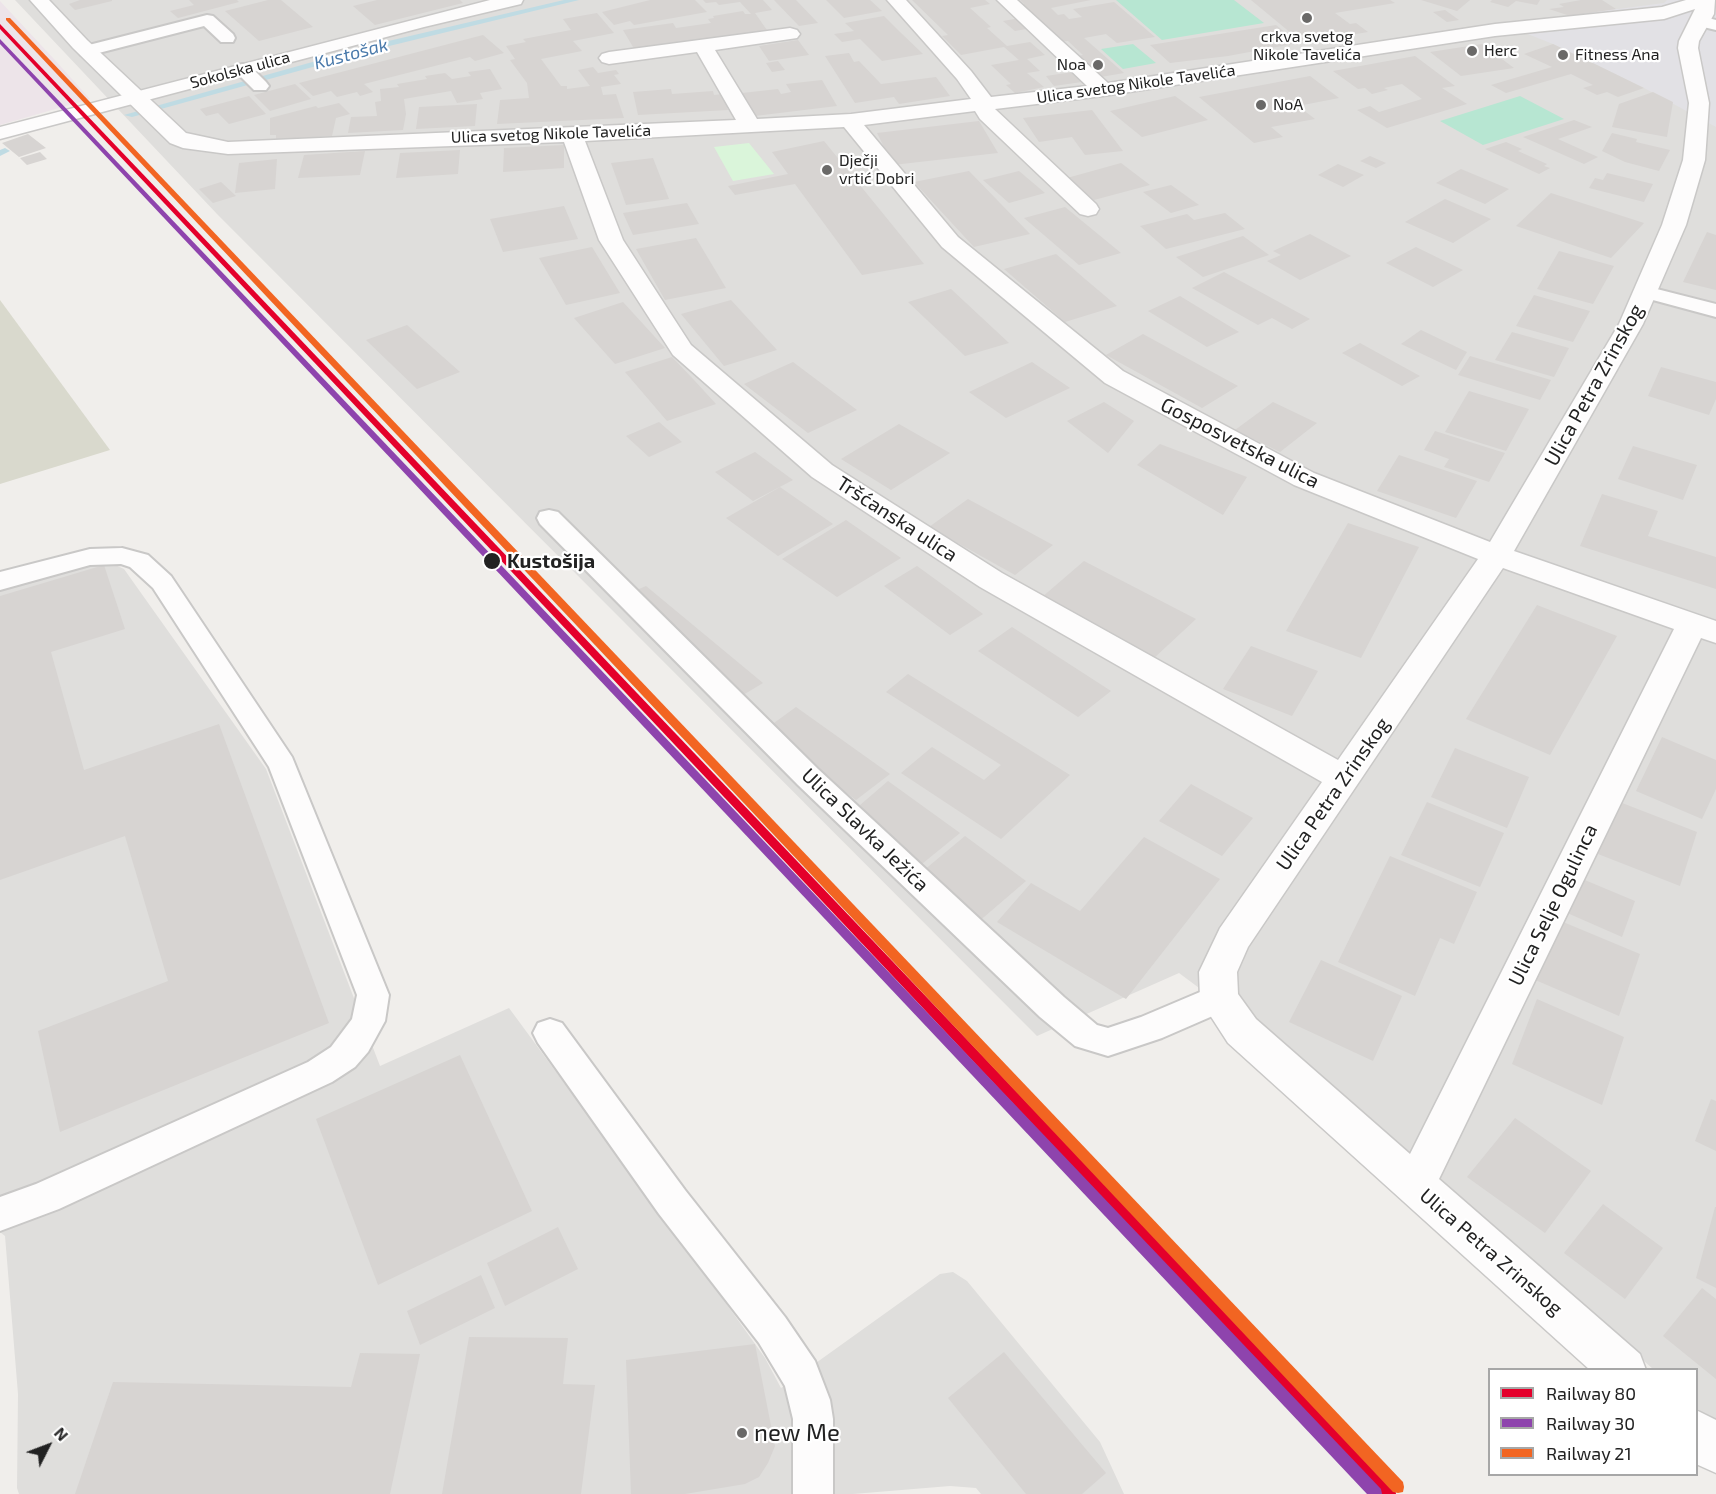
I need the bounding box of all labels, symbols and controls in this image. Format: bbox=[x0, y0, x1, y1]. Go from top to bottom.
marker: crkva svetog Nikole Tavelića bbox=[1300, 11, 1314, 25]
place label: crkva svetog Nikole Tavelića bbox=[1253, 27, 1361, 65]
water label: Kustošak bbox=[312, 34, 390, 74]
place label: Herc bbox=[1484, 41, 1517, 61]
marker: Herc bbox=[1465, 44, 1479, 58]
place label: Fitness Ana bbox=[1575, 45, 1659, 65]
street label: Sokolska ulica bbox=[188, 47, 292, 93]
marker: Fitness Ana bbox=[1556, 48, 1570, 62]
place label: Noa bbox=[1057, 55, 1086, 75]
marker: Noa bbox=[1091, 58, 1105, 72]
street label: Ulica svetog Nikole Tavelića bbox=[1035, 61, 1237, 107]
place label: NoA bbox=[1273, 95, 1303, 115]
marker: NoA bbox=[1254, 98, 1268, 112]
street label: Ulica svetog Nikole Tavelića bbox=[451, 121, 651, 147]
place label: Dječji vrtić Dobri bbox=[839, 151, 915, 189]
marker: Dječji vrtić Dobri bbox=[820, 163, 834, 177]
street label: Ulica Petra Zrinskog bbox=[1540, 300, 1648, 470]
street label: Gosposvetska ulica bbox=[1157, 393, 1323, 493]
street label: Tršćanska ulica bbox=[832, 471, 962, 567]
place label: Kustošija bbox=[507, 549, 595, 573]
marker: Kustošija bbox=[482, 551, 502, 571]
street label: Ulica Petra Zrinskog bbox=[1271, 713, 1395, 875]
street label: Ulica Slavka Ježića bbox=[797, 763, 933, 897]
street label: Ulica Selje Ogulinca bbox=[1503, 820, 1603, 990]
street label: Ulica Petra Zrinskog bbox=[1415, 1183, 1567, 1321]
legend bbox=[1488, 1368, 1698, 1476]
text: Railway 80 bbox=[1546, 1382, 1636, 1404]
text: Railway 30 bbox=[1546, 1412, 1635, 1434]
north arrow bbox=[18, 1416, 78, 1476]
place label: new Me bbox=[754, 1419, 840, 1447]
text: N bbox=[51, 1423, 73, 1444]
marker: new Me bbox=[735, 1426, 749, 1440]
text: Railway 21 bbox=[1546, 1442, 1632, 1464]

